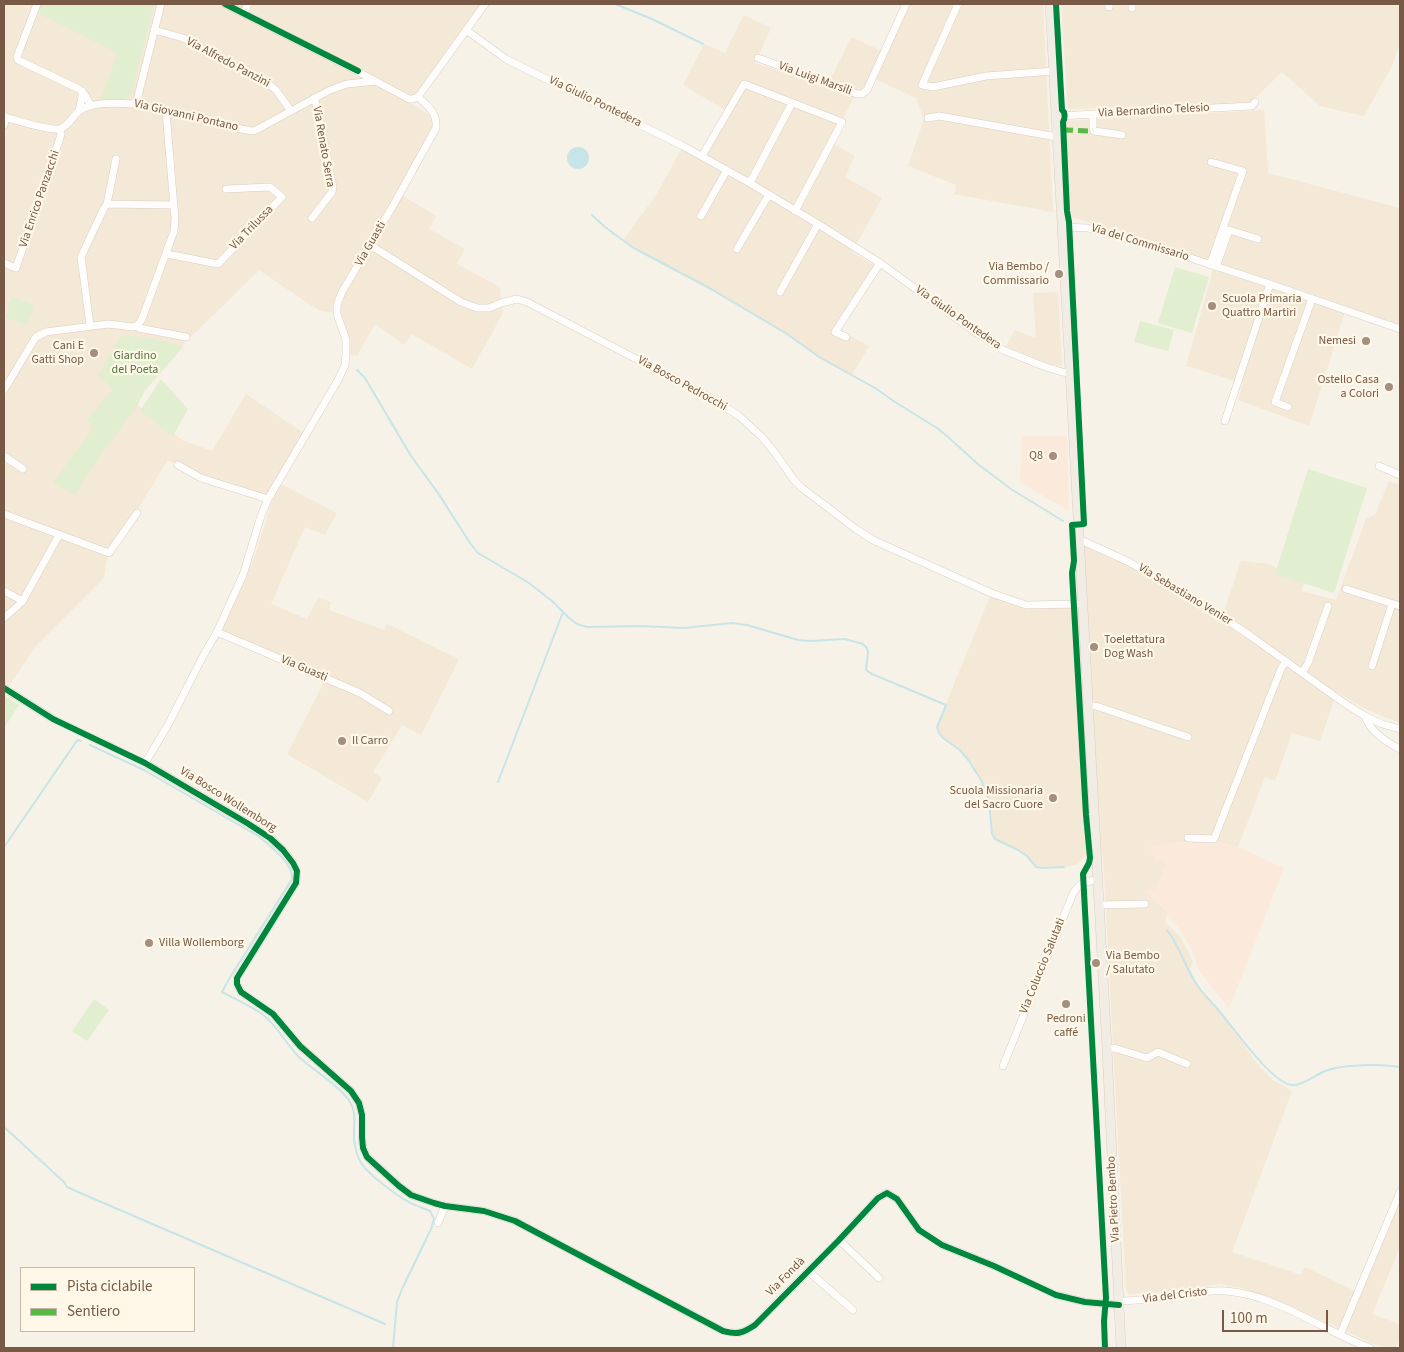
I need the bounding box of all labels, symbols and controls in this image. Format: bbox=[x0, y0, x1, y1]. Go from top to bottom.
street label: Via Alfredo Panzini bbox=[184, 35, 272, 91]
street label: Via Luigi Marsili bbox=[776, 59, 854, 99]
street label: Via Giulio Pontedera bbox=[546, 73, 644, 131]
street label: Via Giovanni Pontano bbox=[132, 97, 240, 135]
street label: Via Bernardino Telesio bbox=[1098, 101, 1210, 121]
street label: Via Renato Serra bbox=[309, 105, 337, 189]
street label: Via Enrico Panzacchi bbox=[17, 149, 63, 249]
street label: Via Trilussa bbox=[227, 203, 277, 253]
street label: Via Guasti bbox=[352, 219, 390, 269]
street label: Via del Commissario bbox=[1089, 221, 1191, 265]
place label: Via Bembo / Commissario bbox=[983, 260, 1049, 288]
marker: Via Bembo / Commissario bbox=[1053, 268, 1065, 280]
street label: Via Giulio Pontedera bbox=[912, 283, 1004, 353]
place label: Scuola Primaria Quattro Martiri bbox=[1222, 292, 1301, 320]
marker: Scuola Primaria Quattro Martiri bbox=[1206, 300, 1218, 312]
place label: Nemesi bbox=[1318, 334, 1356, 348]
marker: Nemesi bbox=[1360, 335, 1372, 347]
place label: Cani E Gatti Shop bbox=[31, 339, 84, 367]
marker: Cani E Gatti Shop bbox=[88, 347, 100, 359]
park label: Giardino del Poeta bbox=[112, 349, 158, 377]
street label: Via Bosco Pedrocchi bbox=[635, 353, 729, 415]
place label: Ostello Casa a Colori bbox=[1317, 373, 1379, 401]
marker: Ostello Casa a Colori bbox=[1383, 381, 1395, 393]
place label: Q8 bbox=[1029, 449, 1043, 463]
marker: Q8 bbox=[1047, 450, 1059, 462]
street label: Via Sebastiano Venier bbox=[1135, 561, 1235, 629]
place label: Toelettatura Dog Wash bbox=[1104, 633, 1165, 661]
marker: Toelettatura Dog Wash bbox=[1088, 641, 1100, 653]
street label: Via Guasti bbox=[278, 653, 330, 685]
place label: Il Carro bbox=[352, 734, 388, 748]
marker: Il Carro bbox=[336, 735, 348, 747]
street label: Via Bosco Wollemborg bbox=[177, 764, 279, 836]
place label: Scuola Missionaria del Sacro Cuore bbox=[950, 784, 1043, 812]
marker: Scuola Missionaria del Sacro Cuore bbox=[1047, 792, 1059, 804]
street label: Via Coluccio Salutati bbox=[1017, 916, 1069, 1016]
place label: Villa Wollemborg bbox=[159, 936, 244, 950]
marker: Villa Wollemborg bbox=[143, 937, 155, 949]
place label: Via Bembo / Salutato bbox=[1106, 949, 1160, 977]
marker: Via Bembo / Salutato bbox=[1090, 957, 1102, 969]
marker: Pedroni caffé bbox=[1060, 998, 1072, 1010]
place label: Pedroni caffé bbox=[1046, 1012, 1086, 1040]
street label: Via Pietro Bembo bbox=[1105, 1156, 1123, 1242]
street label: Via Fondà bbox=[764, 1255, 808, 1299]
legend bbox=[20, 1267, 195, 1332]
text: Pista ciclabile bbox=[67, 1276, 152, 1297]
street label: Via del Cristo bbox=[1142, 1285, 1208, 1307]
scale bar bbox=[1224, 1300, 1330, 1332]
text: Sentiero bbox=[67, 1301, 120, 1322]
text: 100 m bbox=[1230, 1308, 1268, 1329]

